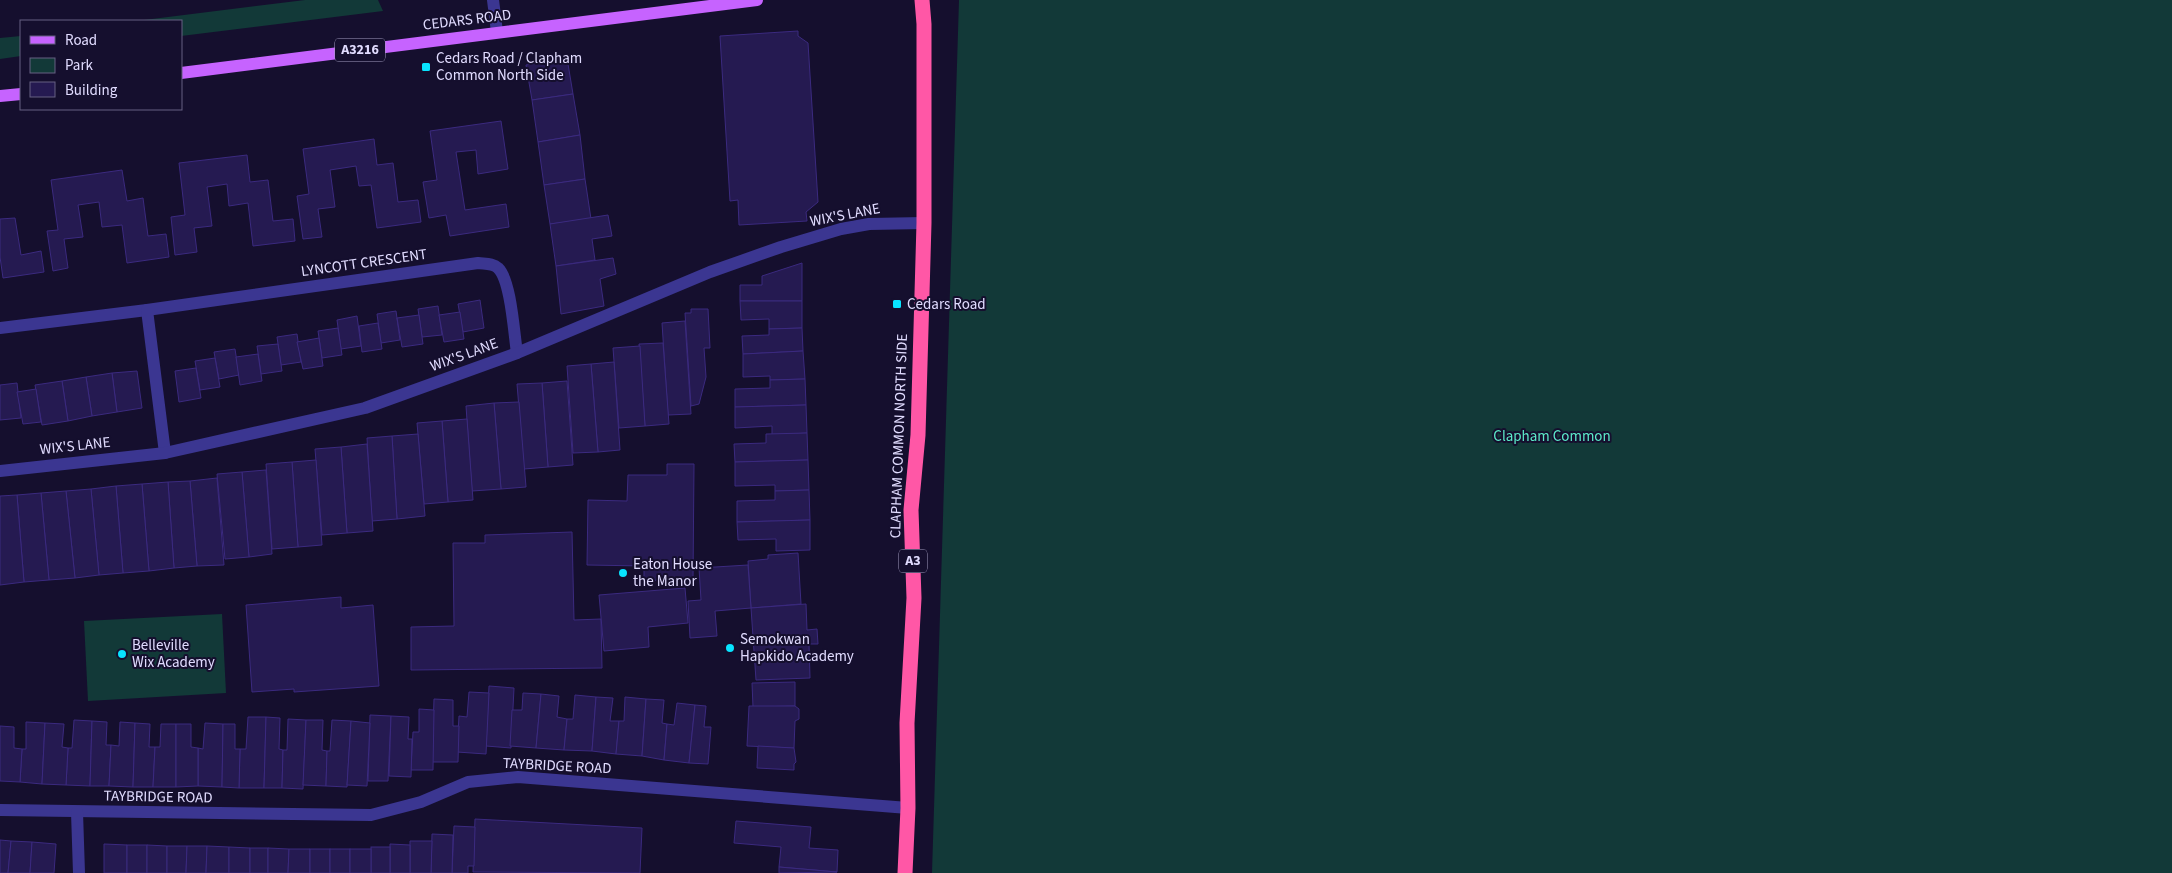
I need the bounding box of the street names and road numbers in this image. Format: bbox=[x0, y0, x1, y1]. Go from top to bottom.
street label: CEDARS ROAD bbox=[422, 4, 512, 36]
road number: A3216 bbox=[335, 38, 385, 62]
street label: WIX'S LANE bbox=[808, 198, 882, 232]
street label: LYNCOTT CRESCENT bbox=[300, 244, 428, 282]
street label: WIX'S LANE bbox=[427, 333, 501, 377]
street label: CLAPHAM COMMON NORTH SIDE bbox=[885, 333, 913, 539]
street label: WIX'S LANE bbox=[39, 432, 111, 460]
road number: A3 bbox=[899, 550, 927, 572]
street label: TAYBRIDGE ROAD bbox=[502, 753, 612, 779]
street label: TAYBRIDGE ROAD bbox=[103, 786, 213, 808]

